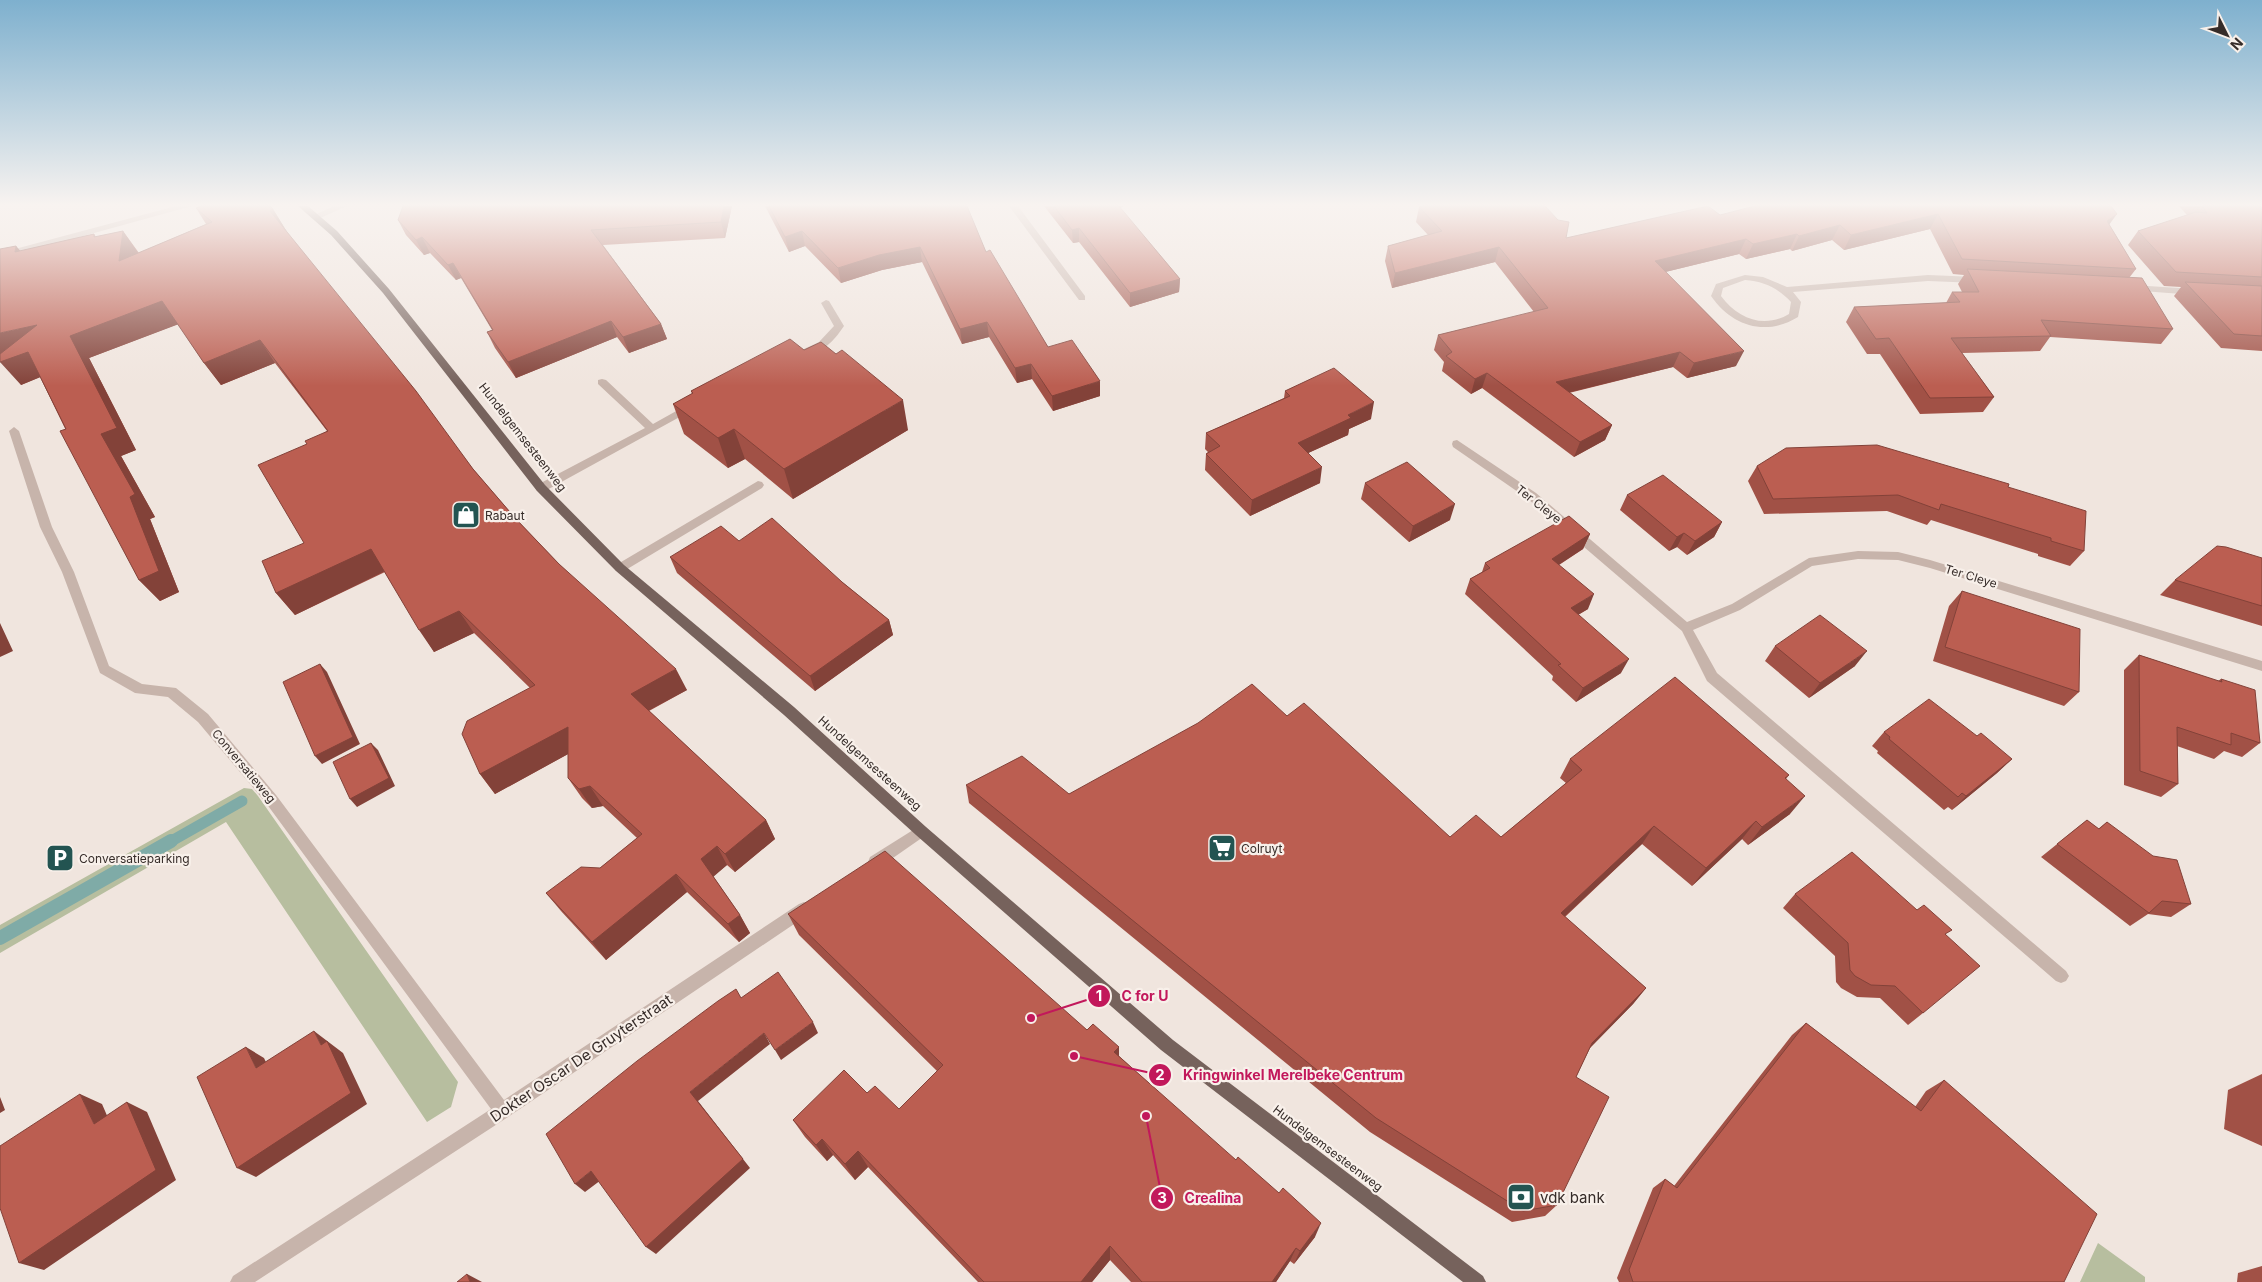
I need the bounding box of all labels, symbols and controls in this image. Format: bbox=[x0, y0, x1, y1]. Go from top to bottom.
north arrow bbox=[2202, 10, 2252, 60]
text: N bbox=[2227, 34, 2247, 54]
street label: Hundelgemsesteenweg bbox=[476, 380, 570, 494]
street label: Ter Cleye bbox=[1513, 482, 1565, 526]
shop icon: Rabaut bbox=[451, 500, 481, 530]
place label: Rabaut bbox=[485, 508, 525, 523]
street label: Ter Cleye bbox=[1943, 561, 1999, 591]
street label: Hundelgemsesteenweg bbox=[815, 713, 925, 813]
street label: Conversatieweg bbox=[209, 726, 279, 806]
supermarket icon: Colruyt bbox=[1207, 833, 1237, 863]
place label: Colruyt bbox=[1241, 841, 1282, 856]
parking icon: Conversatieparking bbox=[45, 843, 75, 873]
place label: Conversatieparking bbox=[79, 851, 190, 866]
callout: C for U bbox=[1086, 982, 1178, 1011]
text: 1 bbox=[1096, 986, 1102, 1005]
text: C for U bbox=[1122, 987, 1168, 1004]
street label: Dokter Oscar De Gruyterstraat bbox=[486, 990, 676, 1126]
callout: Kringwinkel Merelbeke Centrum bbox=[1148, 1060, 1413, 1089]
text: 2 bbox=[1155, 1065, 1165, 1084]
text: Kringwinkel Merelbeke Centrum bbox=[1183, 1066, 1403, 1083]
street label: Hundelgemsesteenweg bbox=[1270, 1102, 1386, 1194]
bank icon: vdk bank bbox=[1506, 1182, 1536, 1212]
callout: Crealina bbox=[1149, 1184, 1251, 1213]
text: 3 bbox=[1157, 1188, 1167, 1207]
place label: vdk bank bbox=[1540, 1188, 1605, 1207]
text: Crealina bbox=[1185, 1189, 1241, 1206]

